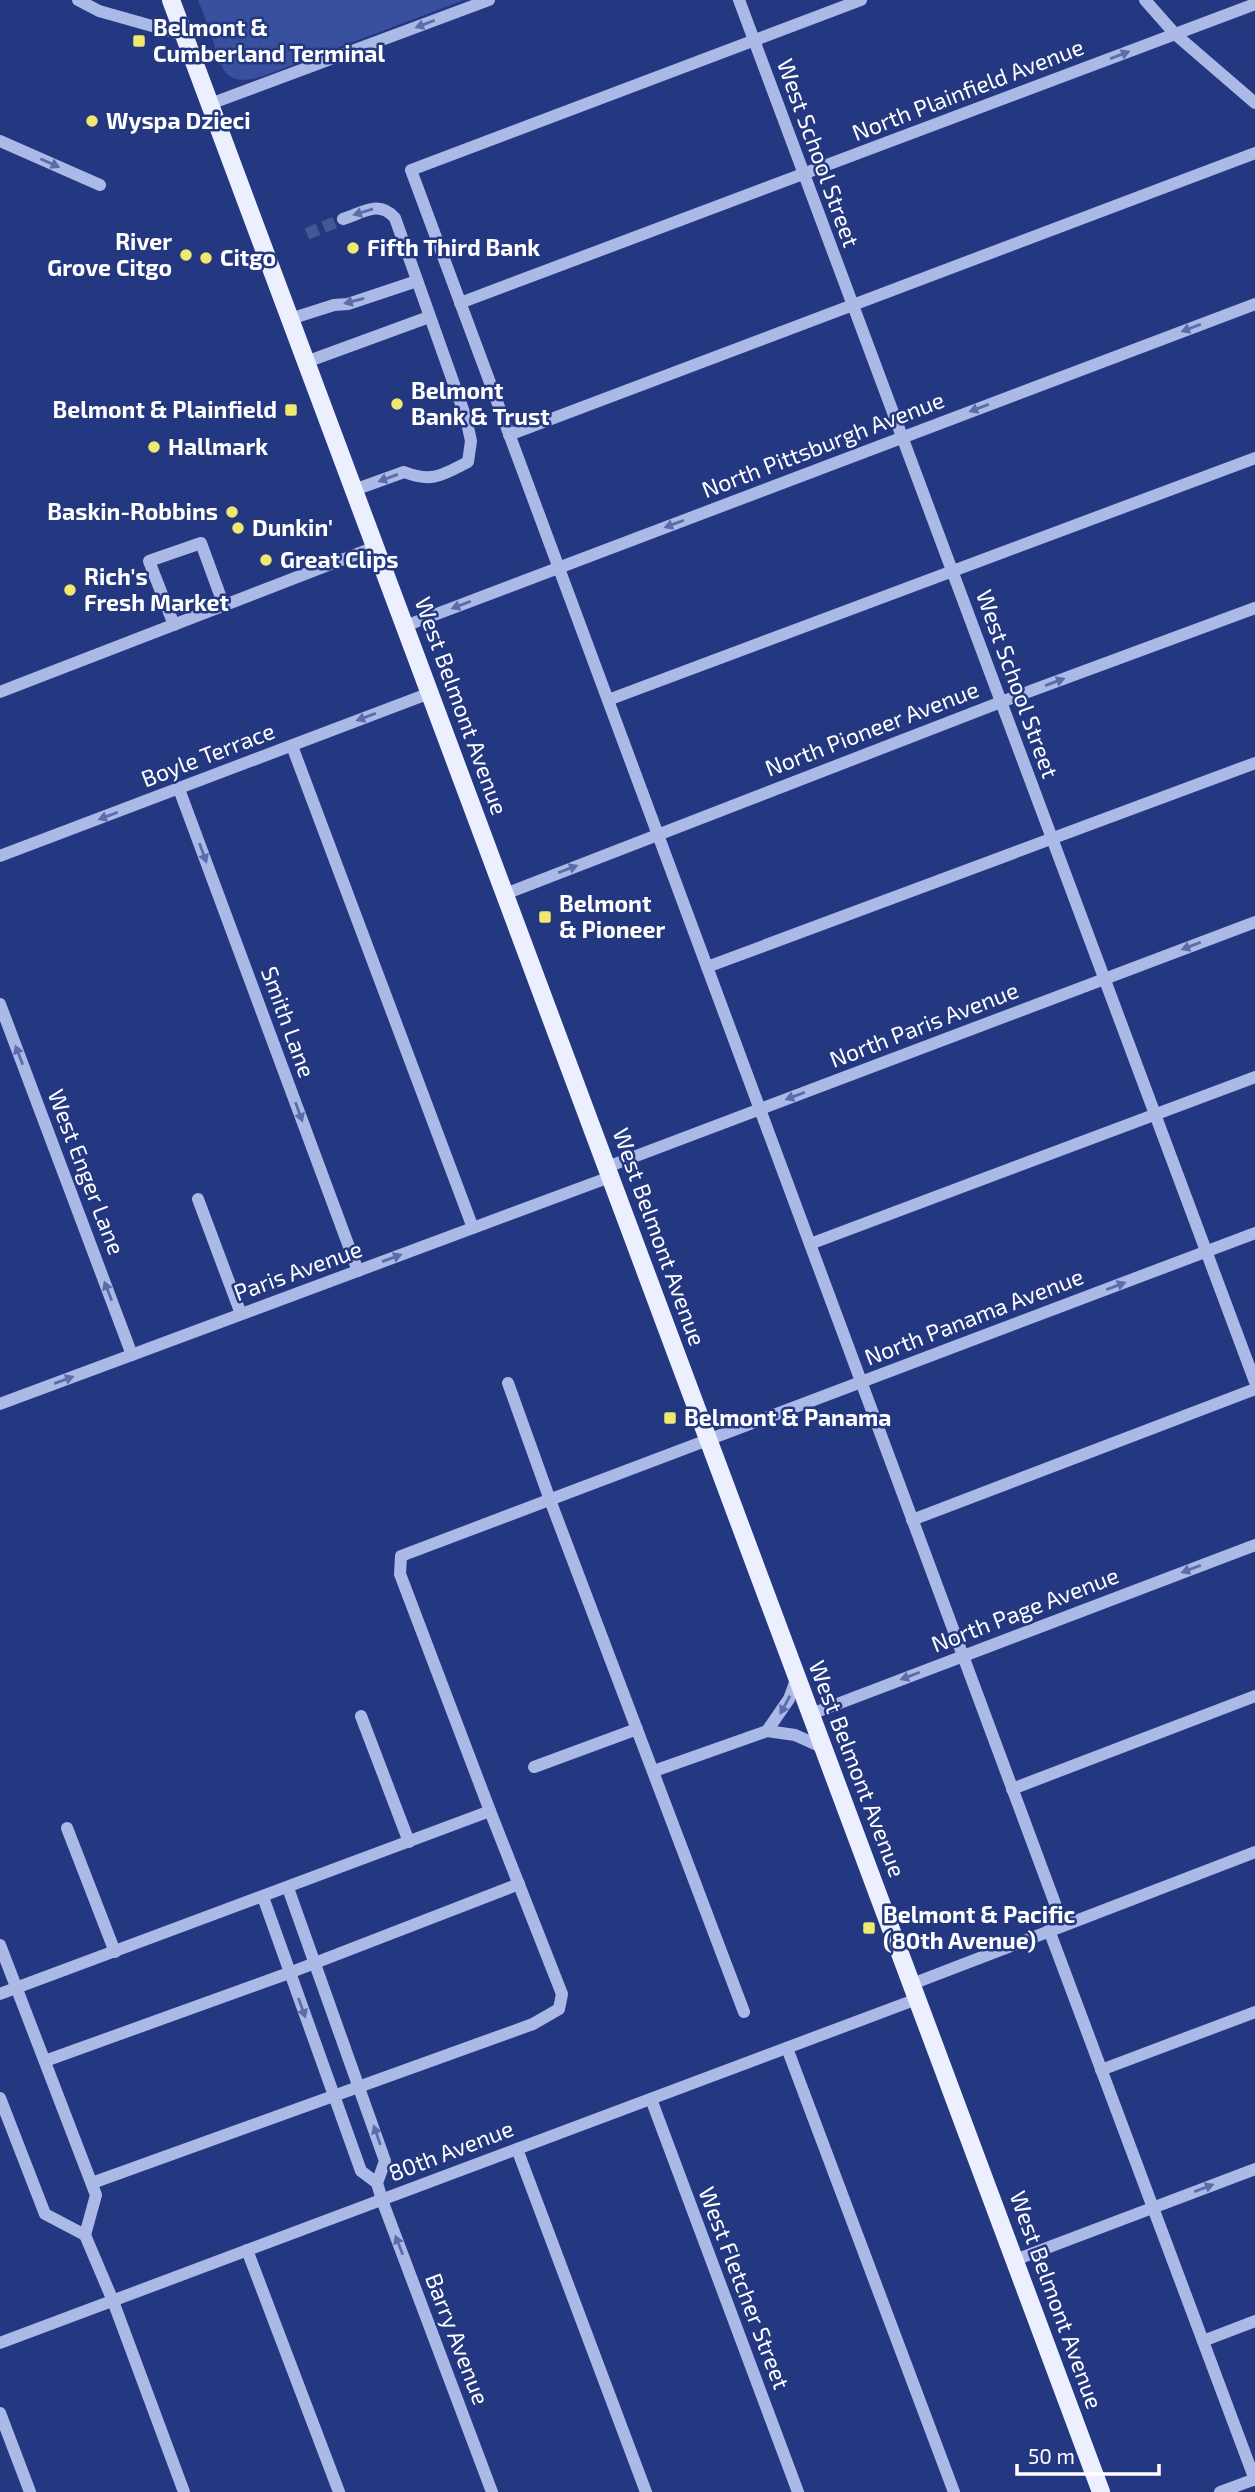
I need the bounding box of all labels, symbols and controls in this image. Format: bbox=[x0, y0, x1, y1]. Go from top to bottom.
place label: Belmont & Cumberland Terminal bbox=[153, 13, 385, 67]
one-way arrow bbox=[415, 19, 436, 30]
street label: North Plainfield Avenue bbox=[848, 32, 1087, 146]
marker: Belmont & Cumberland Terminal bbox=[131, 33, 147, 49]
one-way arrow bbox=[1110, 49, 1131, 60]
street label: West School Street bbox=[772, 55, 866, 251]
place label: Wyspa Dzieci bbox=[106, 106, 251, 134]
marker: Wyspa Dzieci bbox=[84, 113, 100, 129]
one-way arrow bbox=[40, 157, 60, 169]
one-way arrow bbox=[352, 208, 373, 218]
place label: River Grove Citgo bbox=[47, 227, 172, 281]
place label: Fifth Third Bank bbox=[367, 233, 540, 261]
marker: Fifth Third Bank bbox=[345, 240, 361, 256]
place label: Citgo bbox=[220, 243, 276, 271]
marker: River Grove Citgo bbox=[178, 247, 194, 263]
marker: Citgo bbox=[198, 250, 214, 266]
one-way arrow bbox=[342, 296, 364, 307]
one-way arrow bbox=[1181, 322, 1202, 333]
place label: Belmont Bank & Trust bbox=[411, 376, 550, 430]
street label: North Pittsburgh Avenue bbox=[697, 385, 948, 503]
place label: Belmont & Plainfield bbox=[52, 395, 277, 423]
marker: Belmont Bank & Trust bbox=[389, 396, 405, 412]
marker: Belmont & Plainfield bbox=[283, 402, 299, 418]
one-way arrow bbox=[968, 403, 989, 414]
place label: Hallmark bbox=[168, 432, 268, 460]
marker: Hallmark bbox=[146, 439, 162, 455]
one-way arrow bbox=[378, 473, 399, 484]
place label: Baskin-Robbins bbox=[47, 497, 218, 525]
marker: Baskin-Robbins bbox=[224, 504, 240, 520]
place label: Dunkin' bbox=[252, 513, 333, 541]
one-way arrow bbox=[664, 518, 685, 529]
marker: Dunkin' bbox=[230, 520, 246, 536]
place label: Great Clips bbox=[280, 545, 398, 573]
marker: Great Clips bbox=[258, 552, 274, 568]
place label: Rich's Fresh Market bbox=[84, 562, 229, 616]
marker: Rich's Fresh Market bbox=[62, 582, 78, 598]
street label: West School Street bbox=[971, 586, 1065, 782]
street label: West Belmont Avenue bbox=[409, 593, 514, 818]
one-way arrow bbox=[451, 599, 472, 610]
street label: North Pioneer Avenue bbox=[761, 674, 982, 782]
one-way arrow bbox=[1045, 676, 1066, 687]
one-way arrow bbox=[356, 712, 377, 723]
street label: Boyle Terrace bbox=[137, 716, 278, 792]
one-way arrow bbox=[97, 810, 118, 821]
one-way arrow bbox=[198, 842, 209, 863]
one-way arrow bbox=[558, 863, 579, 874]
place label: Belmont & Pioneer bbox=[559, 889, 665, 943]
marker: Belmont & Pioneer bbox=[537, 909, 553, 925]
one-way arrow bbox=[1181, 941, 1202, 952]
street label: Smith Lane bbox=[256, 962, 322, 1081]
street label: North Paris Avenue bbox=[825, 975, 1022, 1073]
one-way arrow bbox=[14, 1045, 25, 1066]
street label: West Enger Lane bbox=[43, 1085, 131, 1258]
one-way arrow bbox=[785, 1091, 806, 1102]
one-way arrow bbox=[294, 1102, 305, 1123]
street label: West Belmont Avenue bbox=[607, 1124, 712, 1349]
street label: Paris Avenue bbox=[230, 1234, 366, 1306]
one-way arrow bbox=[381, 1252, 402, 1263]
street label: North Panama Avenue bbox=[860, 1261, 1087, 1371]
one-way arrow bbox=[1106, 1280, 1127, 1291]
one-way arrow bbox=[102, 1281, 113, 1302]
one-way arrow bbox=[53, 1375, 74, 1386]
place label: Belmont & Panama bbox=[684, 1403, 891, 1431]
marker: Belmont & Panama bbox=[662, 1410, 678, 1426]
street label: North Page Avenue bbox=[927, 1560, 1122, 1658]
one-way arrow bbox=[1181, 1564, 1202, 1575]
street label: West Belmont Avenue bbox=[804, 1656, 912, 1881]
one-way arrow bbox=[899, 1671, 920, 1682]
one-way arrow bbox=[779, 1696, 791, 1715]
place label: Belmont & Pacific (80th Avenue) bbox=[883, 1900, 1075, 1954]
marker: Belmont & Pacific (80th Avenue) bbox=[861, 1920, 877, 1936]
one-way arrow bbox=[297, 1997, 308, 2018]
street label: 80th Avenue bbox=[384, 2113, 517, 2187]
one-way arrow bbox=[371, 2124, 382, 2145]
one-way arrow bbox=[1193, 2182, 1214, 2193]
street label: West Fletcher Street bbox=[693, 2183, 797, 2393]
street label: West Belmont Avenue bbox=[1004, 2187, 1109, 2412]
one-way arrow bbox=[393, 2234, 404, 2255]
street label: Barry Avenue bbox=[420, 2269, 496, 2408]
scale bar bbox=[1017, 2432, 1159, 2476]
text: 50 m bbox=[1028, 2443, 1075, 2468]

